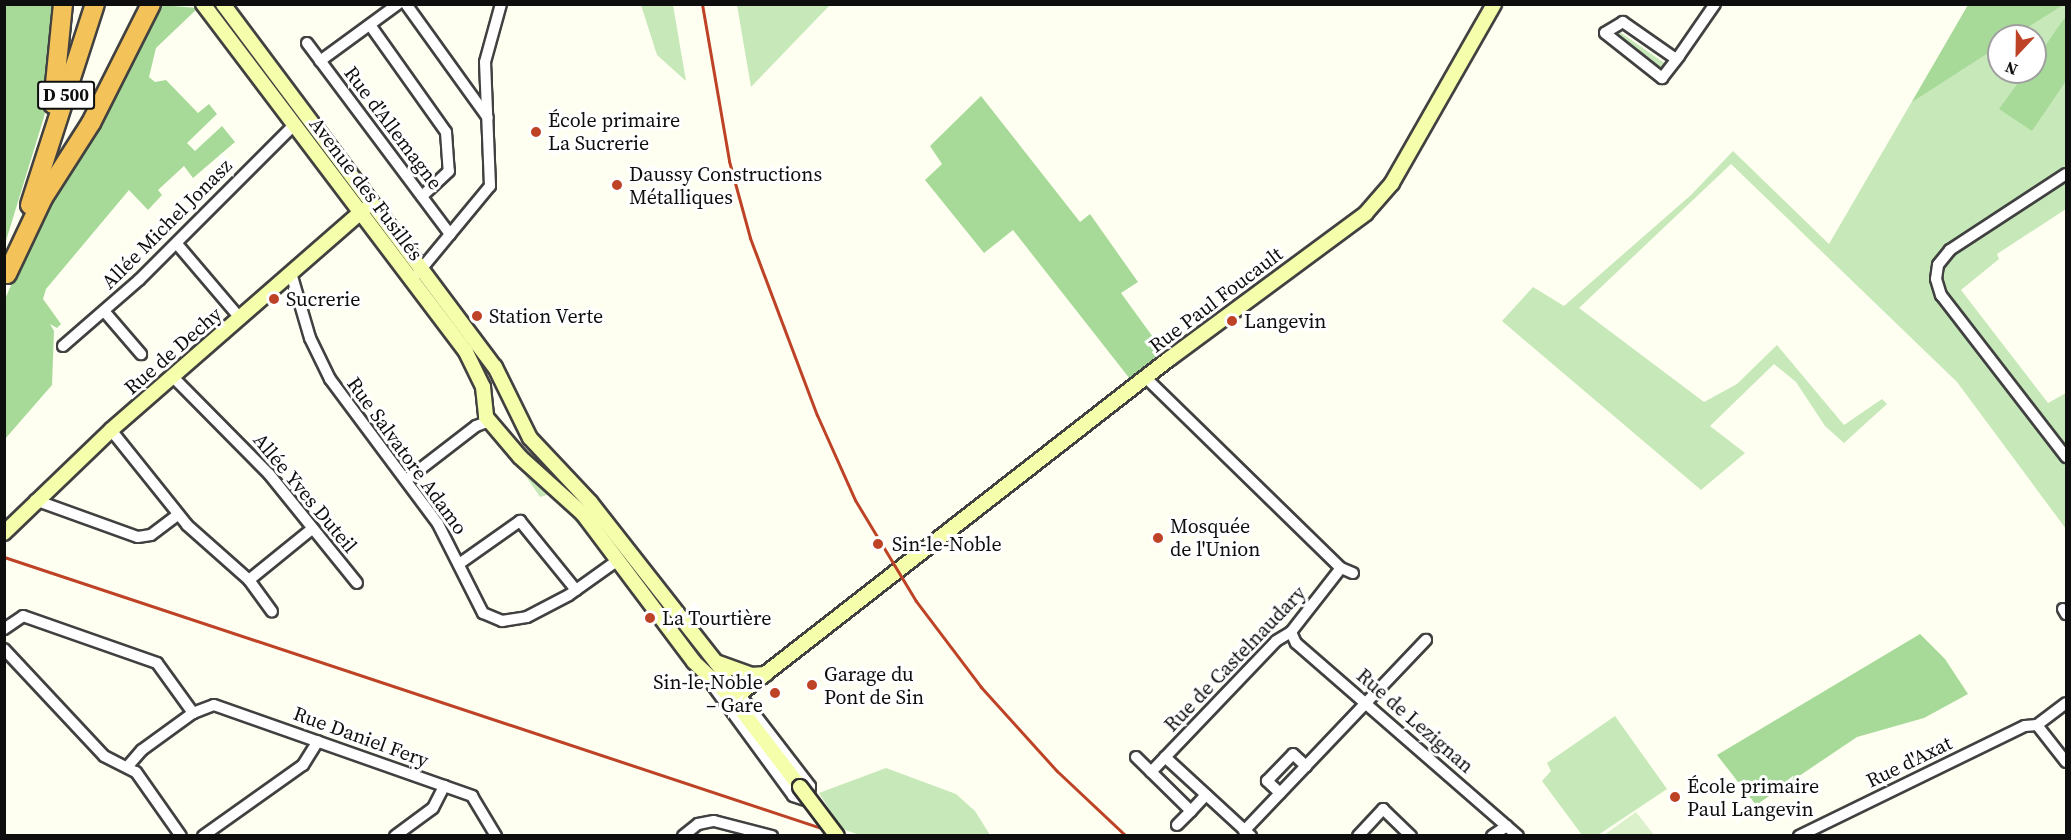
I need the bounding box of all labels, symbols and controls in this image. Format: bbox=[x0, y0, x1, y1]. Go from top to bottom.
north arrow bbox=[1987, 24, 2047, 84]
text: N bbox=[2001, 56, 2021, 81]
street label: Rue d'Allemagne bbox=[339, 62, 447, 194]
road number: D 500 bbox=[36, 80, 96, 110]
place label: École primaire La Sucrerie bbox=[548, 108, 680, 155]
street label: Avenue des Fusillés bbox=[304, 113, 428, 265]
marker: École primaire La Sucrerie bbox=[529, 125, 543, 139]
street label: Allée Michel Jonasz bbox=[97, 154, 237, 294]
place label: Daussy Constructions Métalliques bbox=[629, 162, 822, 209]
marker: Daussy Constructions Métalliques bbox=[610, 178, 624, 192]
street label: Rue Paul Foucault bbox=[1145, 242, 1287, 358]
place label: Sucrerie bbox=[286, 287, 360, 311]
marker: Sucrerie bbox=[267, 292, 281, 306]
street label: Rue de Dechy bbox=[119, 302, 227, 400]
place label: Station Verte bbox=[489, 304, 604, 328]
marker: Station Verte bbox=[470, 309, 484, 323]
place label: Langevin bbox=[1244, 309, 1326, 333]
marker: Langevin bbox=[1225, 314, 1239, 328]
street label: Rue Salvatore Adamo bbox=[342, 373, 472, 539]
street label: Allée Yves Duteil bbox=[248, 428, 362, 558]
place label: Mosquée de l'Union bbox=[1170, 514, 1260, 561]
marker: Mosquée de l'Union bbox=[1151, 531, 1165, 545]
place label: Sin-le-Noble bbox=[892, 532, 1002, 556]
marker: Sin-le-Noble bbox=[869, 535, 887, 553]
street label: Rue de Castelnaudary bbox=[1159, 581, 1311, 737]
place label: La Tourtière bbox=[662, 606, 772, 630]
marker: La Tourtière bbox=[643, 611, 657, 625]
place label: Garage du Pont de Sin bbox=[824, 662, 924, 709]
street label: Rue de Lezignan bbox=[1352, 664, 1478, 778]
place label: Sin-le-Noble – Gare bbox=[653, 670, 763, 717]
marker: Garage du Pont de Sin bbox=[805, 678, 819, 692]
marker: Sin-le-Noble – Gare bbox=[768, 686, 782, 700]
street label: Rue Daniel Fery bbox=[290, 701, 432, 773]
street label: Rue d'Axat bbox=[1862, 731, 1956, 793]
place label: École primaire Paul Langevin bbox=[1687, 774, 1819, 821]
marker: École primaire Paul Langevin bbox=[1668, 790, 1682, 804]

